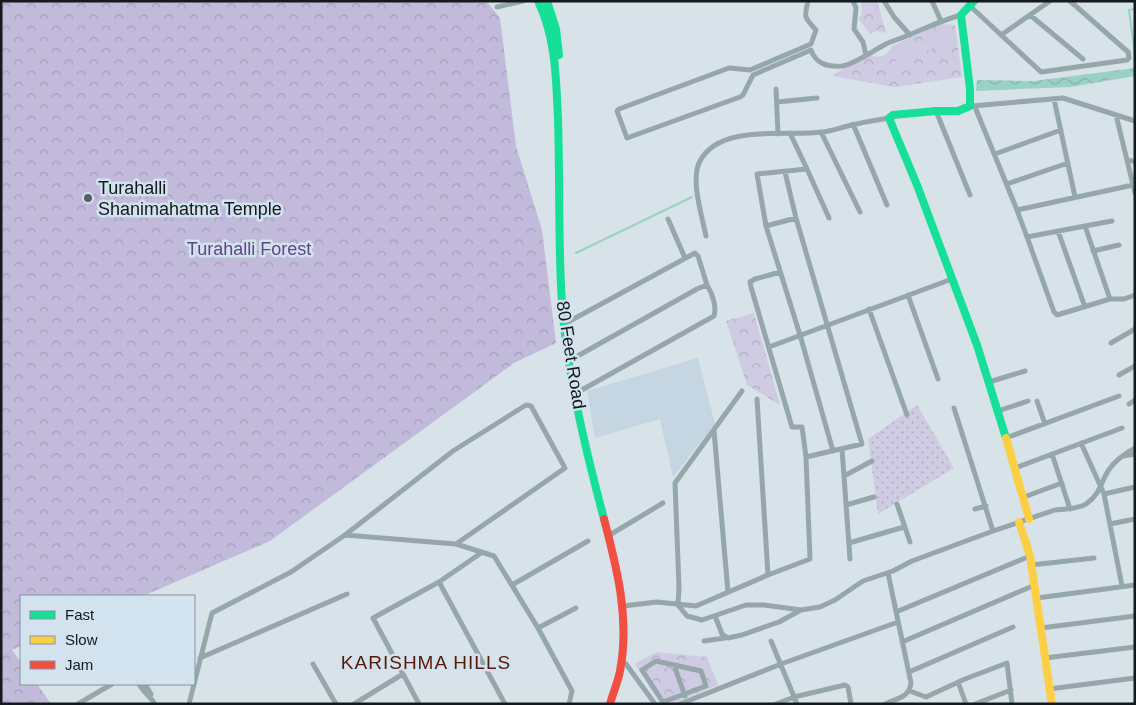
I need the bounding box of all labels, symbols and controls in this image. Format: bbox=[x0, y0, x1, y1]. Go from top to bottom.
place label: Turahalli Shanimahatma Temple bbox=[98, 178, 282, 219]
marker: Turahalli Shanimahatma Temple bbox=[82, 192, 94, 204]
park label: Turahalli Forest bbox=[187, 239, 311, 259]
street label: 80 Feet Road bbox=[553, 300, 589, 410]
legend bbox=[20, 595, 195, 685]
text: Fast bbox=[65, 606, 95, 623]
text: Slow bbox=[65, 631, 98, 648]
district label: KARISHMA HILLS bbox=[341, 652, 511, 673]
text: Jam bbox=[65, 656, 93, 673]

